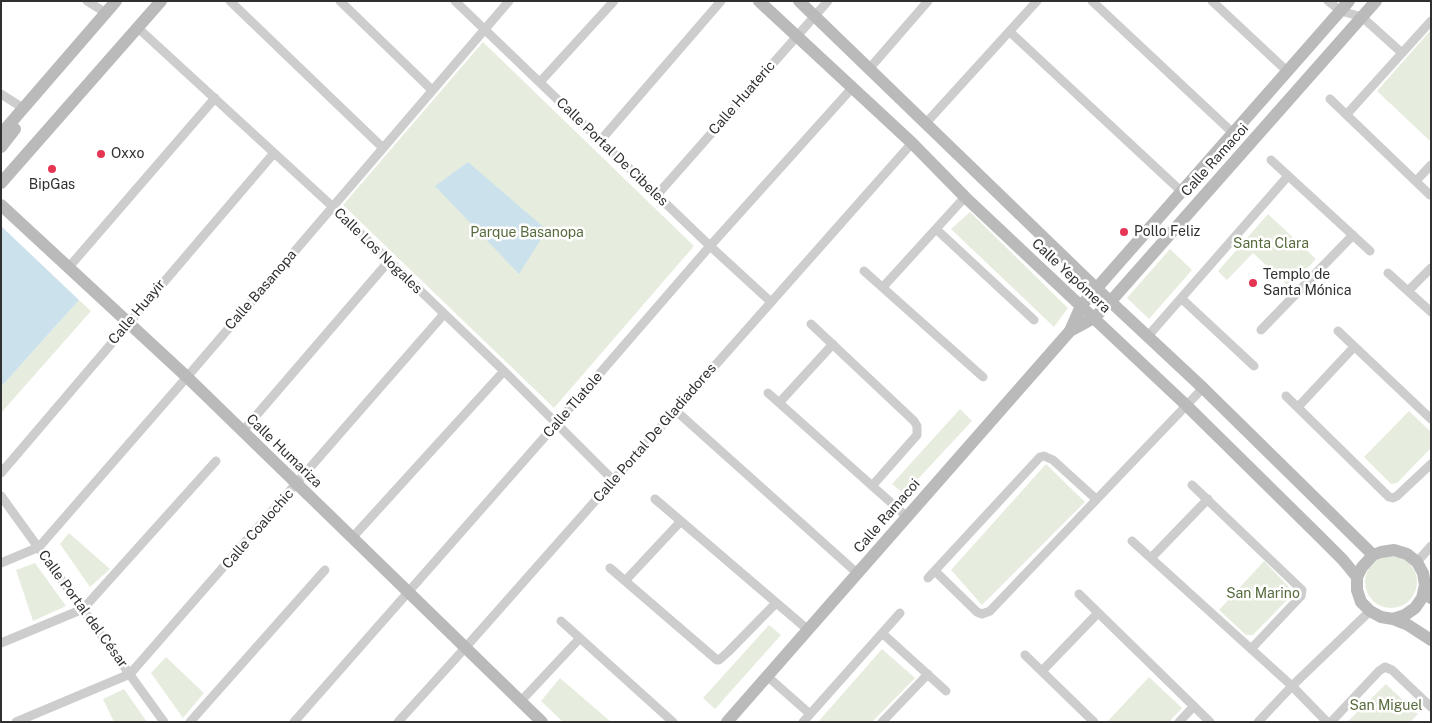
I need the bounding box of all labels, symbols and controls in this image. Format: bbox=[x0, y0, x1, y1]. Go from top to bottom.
street label: Calle Huateric bbox=[705, 58, 779, 138]
street label: Calle Portal De Cibeles bbox=[553, 94, 671, 210]
street label: Calle Ramacoi bbox=[1178, 120, 1252, 200]
place label: Oxxo bbox=[111, 146, 144, 162]
marker: Oxxo bbox=[95, 148, 107, 160]
marker: BipGas bbox=[46, 163, 58, 175]
place label: BipGas bbox=[29, 177, 75, 193]
street label: Calle Los Nogales bbox=[330, 205, 426, 297]
place label: Pollo Feliz bbox=[1134, 224, 1200, 240]
park label: Parque Basanopa bbox=[470, 225, 584, 241]
marker: Pollo Feliz bbox=[1118, 226, 1130, 238]
street label: Calle Yepómera bbox=[1028, 235, 1114, 317]
park label: Santa Clara bbox=[1233, 236, 1309, 252]
street label: Calle Basanopa bbox=[222, 247, 300, 333]
place label: Templo de Santa Mónica bbox=[1263, 267, 1351, 300]
street label: Calle Huayir bbox=[105, 276, 169, 348]
marker: Templo de Santa Mónica bbox=[1247, 277, 1259, 289]
street label: Calle Portal De Gladiadores bbox=[590, 360, 720, 506]
street label: Calle Tlatole bbox=[540, 369, 606, 441]
street label: Calle Humariza bbox=[243, 411, 325, 491]
street label: Calle Ramacoi bbox=[850, 476, 924, 556]
street label: Calle Coalochic bbox=[219, 486, 297, 572]
street label: Calle Portal del César bbox=[35, 547, 131, 671]
park label: San Marino bbox=[1226, 586, 1300, 602]
park label: San Miguel bbox=[1349, 698, 1423, 714]

